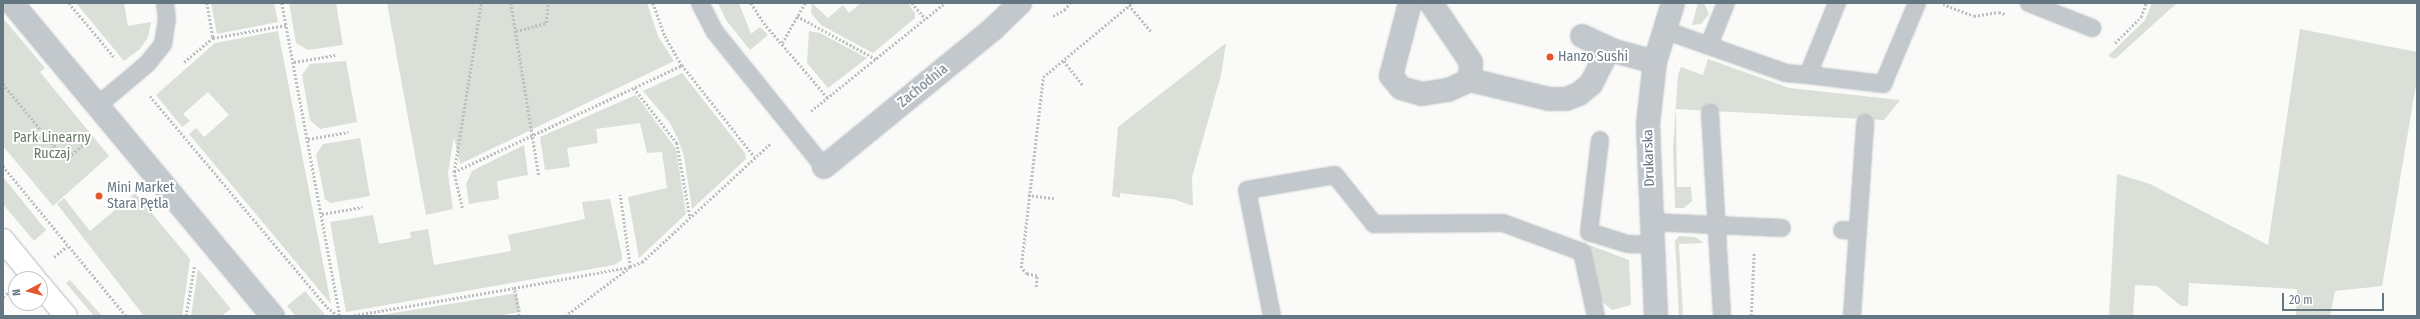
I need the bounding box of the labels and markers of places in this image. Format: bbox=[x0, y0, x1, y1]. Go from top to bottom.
place label: Hanzo Sushi bbox=[1558, 49, 1628, 65]
marker: Hanzo Sushi bbox=[1545, 52, 1555, 62]
place label: Mini Market Stara Pętla bbox=[107, 180, 174, 212]
marker: Mini Market Stara Pętla bbox=[94, 191, 104, 201]

